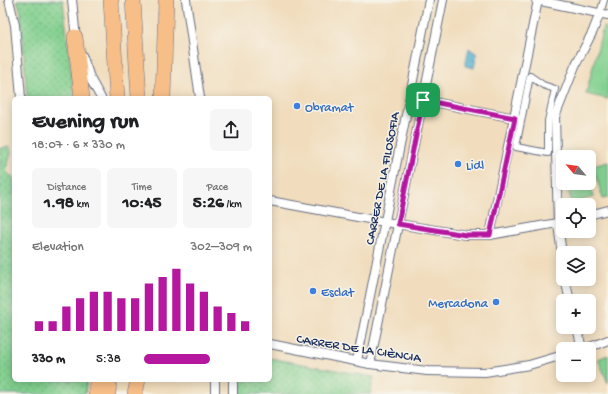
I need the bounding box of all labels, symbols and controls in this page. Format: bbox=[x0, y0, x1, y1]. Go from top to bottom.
pin bbox=[406, 83, 440, 117]
icon: arrive bbox=[412, 89, 434, 111]
marker: Obramat bbox=[292, 101, 302, 111]
place label: Obramat bbox=[305, 101, 355, 116]
button: share bbox=[210, 109, 252, 151]
street label: CARRER DE LA FILOSOFIA bbox=[363, 109, 404, 246]
text: Evening run bbox=[32, 110, 139, 136]
text: 18:07 · 6 × 330 m bbox=[32, 138, 125, 153]
north arrow bbox=[556, 150, 596, 190]
map controls bbox=[556, 150, 596, 382]
marker: Lidl bbox=[453, 159, 463, 169]
place label: Lidl bbox=[466, 159, 484, 174]
text: Distance bbox=[47, 182, 86, 194]
text: Time bbox=[132, 182, 152, 194]
text: Pace bbox=[207, 182, 228, 194]
text: 1.98 bbox=[44, 194, 74, 214]
text: 10:45 bbox=[123, 194, 161, 214]
text: 5:26 bbox=[193, 194, 224, 214]
button: locate bbox=[556, 198, 596, 238]
text: km bbox=[74, 199, 89, 211]
text: /km bbox=[224, 199, 242, 211]
text: Elevation bbox=[32, 240, 84, 255]
text: 302–309 m bbox=[191, 240, 252, 255]
button: layers bbox=[556, 246, 596, 286]
marker: Esclat bbox=[308, 286, 318, 296]
place label: Esclat bbox=[321, 286, 355, 301]
button: + bbox=[556, 294, 596, 334]
place label: Mercadona bbox=[428, 297, 489, 312]
marker: Mercadona bbox=[491, 297, 501, 307]
street label: CARRER DE LA CIÈNCIA bbox=[295, 331, 424, 367]
button: − bbox=[556, 342, 596, 382]
text: 330 m bbox=[32, 352, 65, 367]
text: 5:38 bbox=[96, 352, 121, 367]

